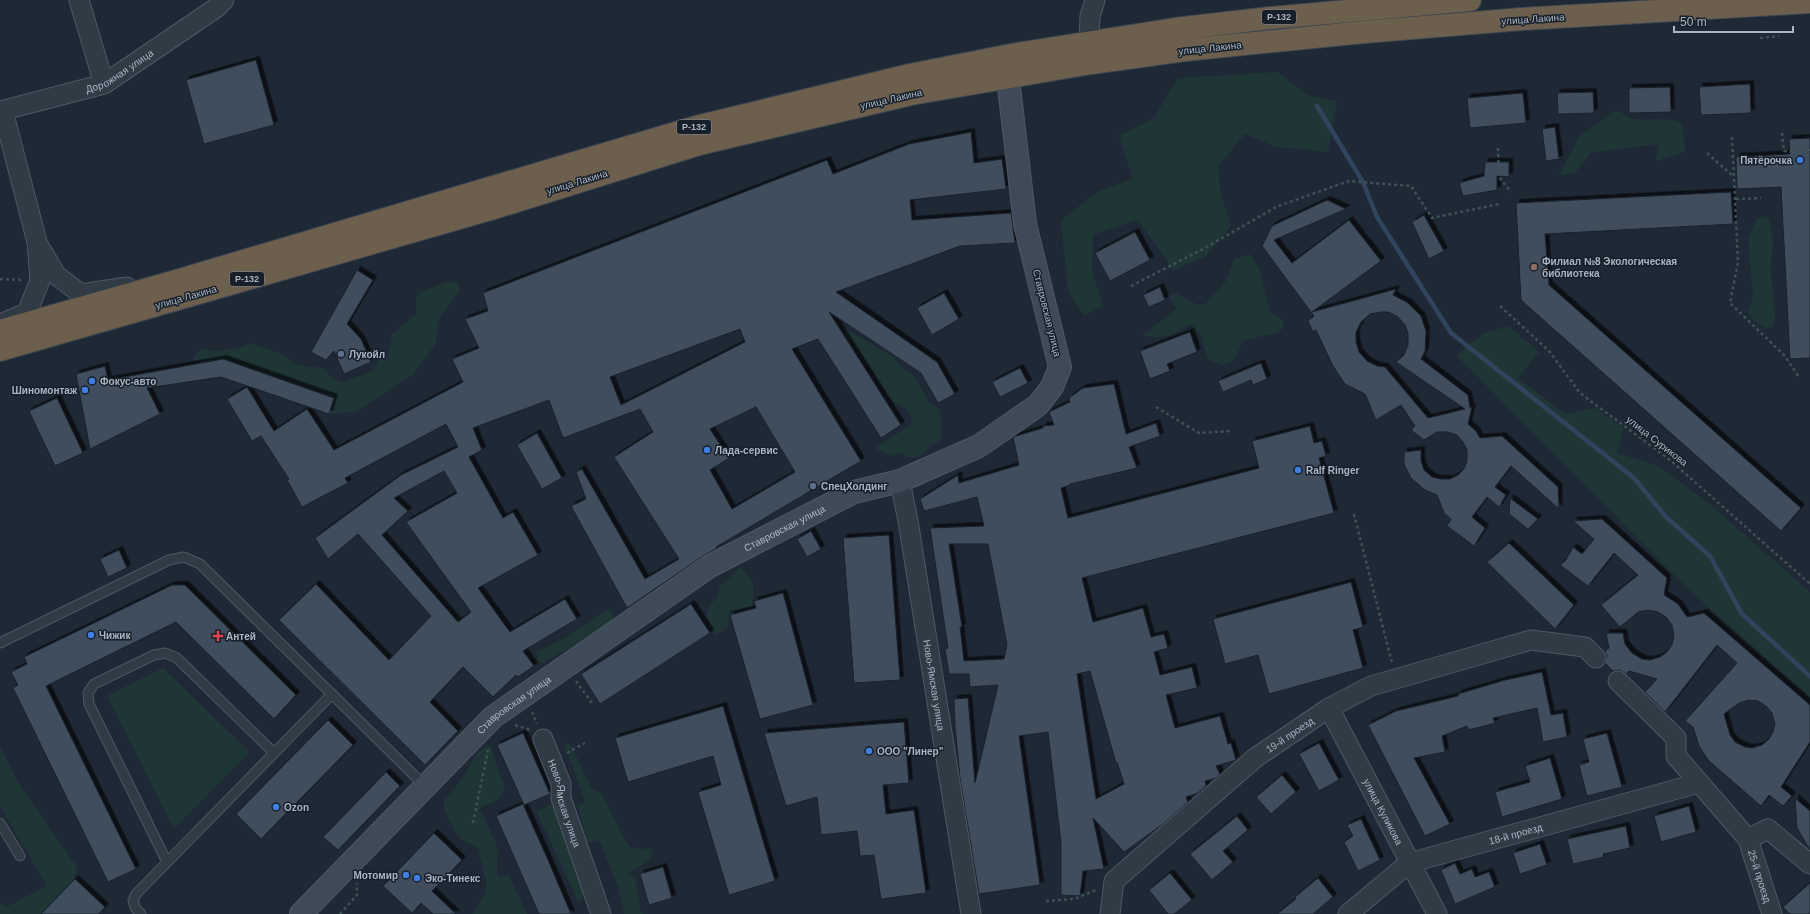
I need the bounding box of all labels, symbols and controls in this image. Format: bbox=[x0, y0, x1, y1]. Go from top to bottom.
scale bar bbox=[1674, 8, 1793, 34]
road number: Р-132 bbox=[1262, 10, 1296, 24]
street label: улица Лакина bbox=[1501, 11, 1565, 27]
text: 50 m bbox=[1680, 15, 1707, 29]
street label: улица Лакина bbox=[1178, 39, 1243, 57]
street label: Дорожная улица bbox=[84, 47, 155, 94]
street label: улица Лакина bbox=[859, 86, 924, 111]
road number: Р-132 bbox=[677, 120, 711, 134]
place label: Пятёрочка bbox=[1740, 155, 1792, 166]
marker: Пятёрочка bbox=[1795, 155, 1805, 165]
street label: улица Лакина bbox=[545, 167, 609, 197]
place label: Филиал №8 Экологическая библиотека bbox=[1542, 256, 1677, 279]
marker: Филиал №8 Экологическая библиотека bbox=[1529, 262, 1539, 272]
street label: Ставровская улица bbox=[1031, 268, 1063, 358]
road number: Р-132 bbox=[230, 272, 264, 286]
street label: улица Лакина bbox=[154, 283, 218, 311]
marker: Лукойл bbox=[336, 349, 346, 359]
place label: Лукойл bbox=[349, 349, 385, 360]
marker: Фокус-авто bbox=[87, 376, 97, 386]
place label: Фокус-авто bbox=[100, 376, 156, 387]
place label: Шиномонтаж bbox=[12, 385, 78, 396]
marker: Шиномонтаж bbox=[80, 385, 90, 395]
street label: улица Сурикова bbox=[1624, 414, 1690, 468]
marker: Лада-сервис bbox=[702, 445, 712, 455]
place label: Лада-сервис bbox=[715, 445, 779, 456]
marker: Ralf Ringer bbox=[1293, 465, 1303, 475]
place label: Ralf Ringer bbox=[1306, 465, 1359, 476]
marker: СпецХолдинг bbox=[808, 481, 818, 491]
place label: СпецХолдинг bbox=[821, 481, 887, 492]
street label: Ставровская улица bbox=[742, 502, 827, 553]
marker: Чижик bbox=[86, 630, 96, 640]
place label: Чижик bbox=[99, 630, 131, 641]
marker: Антей bbox=[213, 631, 223, 641]
place label: Антей bbox=[226, 631, 256, 642]
street label: Ново-Ямская улица bbox=[922, 639, 947, 732]
street label: Ставровская улица bbox=[474, 673, 553, 736]
street label: 19-й проезд bbox=[1264, 715, 1315, 755]
marker: ООО "Линер" bbox=[864, 746, 874, 756]
place label: ООО "Линер" bbox=[877, 746, 944, 757]
street label: Ново-Ямская улица bbox=[546, 757, 583, 849]
street label: улица Куликова bbox=[1361, 777, 1405, 847]
marker: Ozon bbox=[271, 802, 281, 812]
place label: Ozon bbox=[284, 802, 309, 813]
street label: 18-й проезд bbox=[1488, 821, 1544, 846]
street label: 25-й проезд bbox=[1746, 848, 1774, 904]
place label: Мотомир bbox=[353, 870, 398, 881]
marker: Мотомир bbox=[401, 870, 411, 880]
marker: Эко-Тинекс bbox=[412, 873, 422, 883]
place label: Эко-Тинекс bbox=[425, 873, 481, 884]

